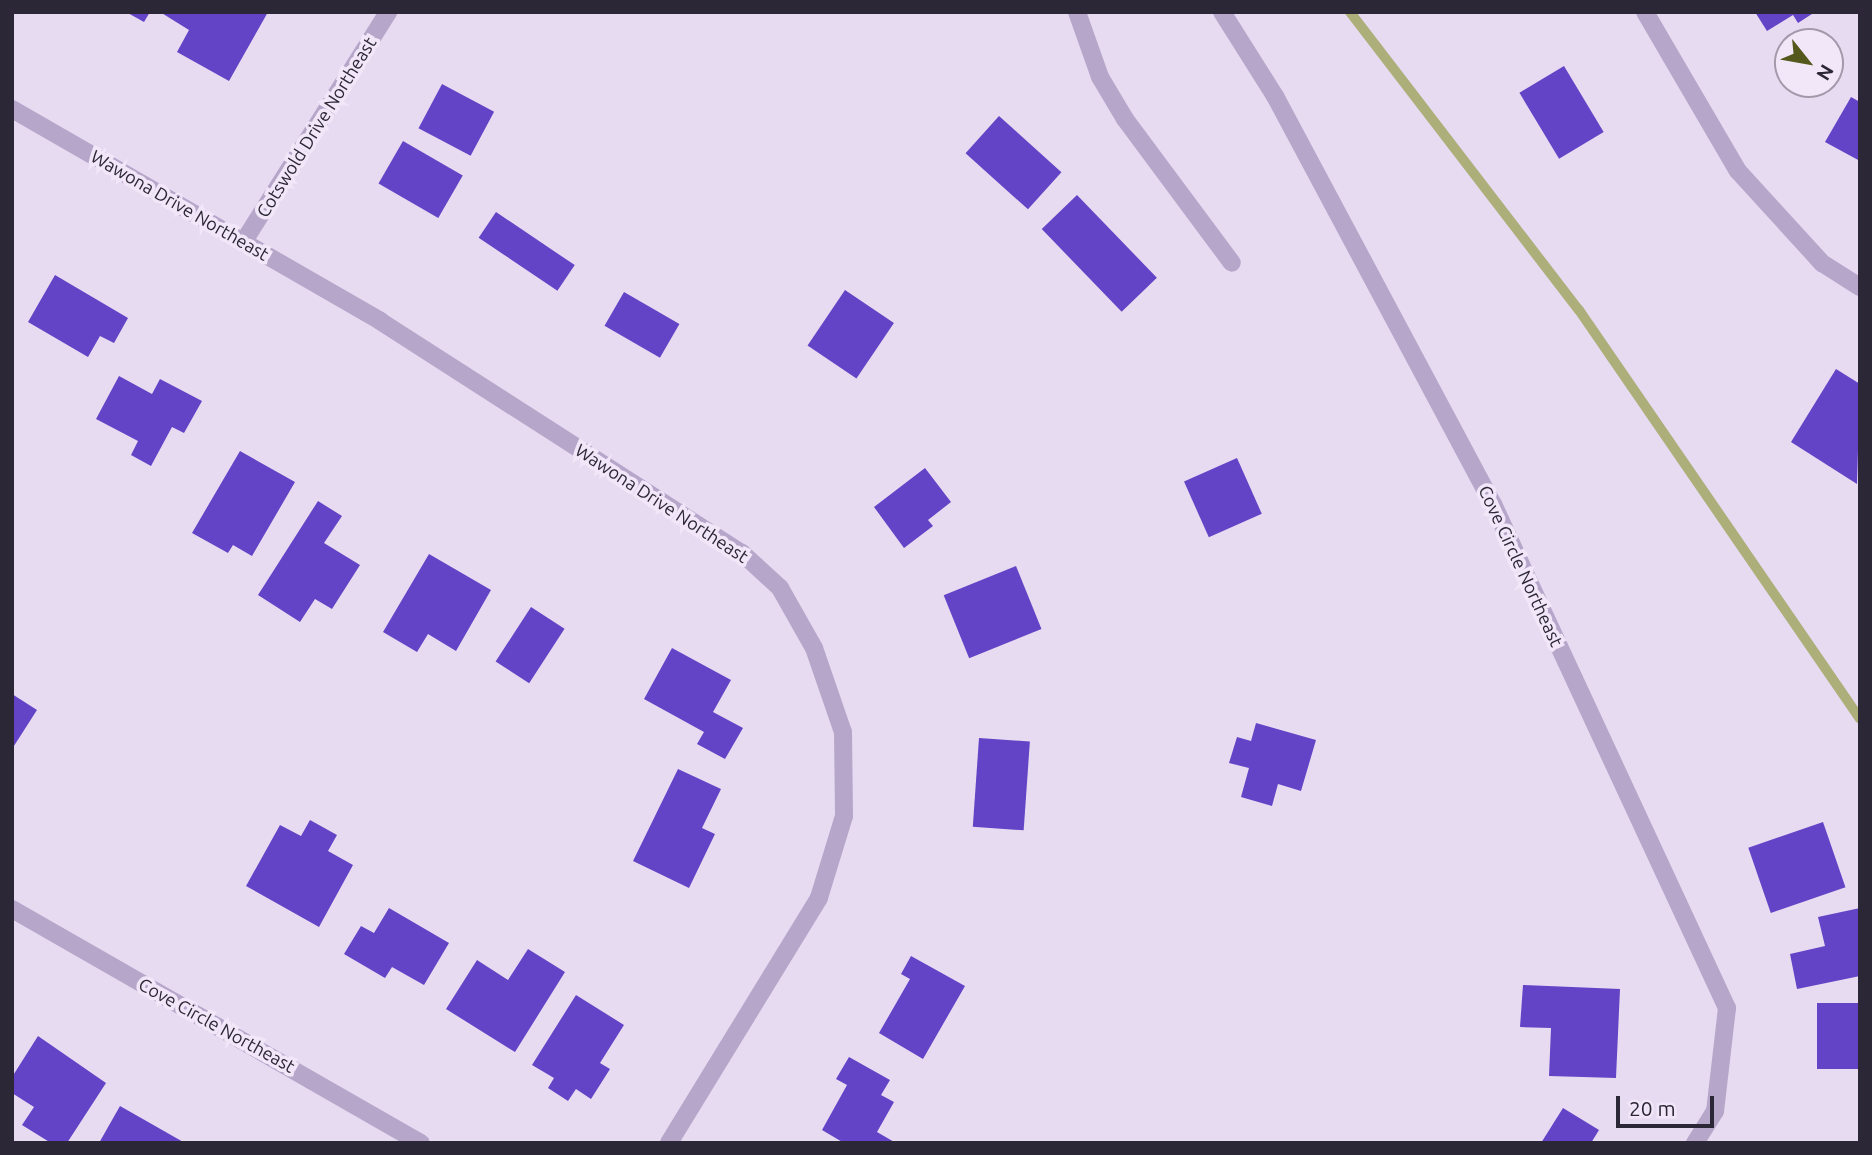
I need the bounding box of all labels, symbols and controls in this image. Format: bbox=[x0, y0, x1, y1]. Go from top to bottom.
north arrow bbox=[1774, 28, 1844, 98]
street label: Cotswold Drive Northeast bbox=[252, 33, 380, 221]
text: N bbox=[1812, 61, 1838, 85]
street label: Wawona Drive Northeast bbox=[87, 145, 273, 265]
street label: Wawona Drive Northeast bbox=[571, 439, 753, 567]
street label: Cove Circle Northeast bbox=[1474, 482, 1568, 650]
street label: Cove Circle Northeast bbox=[135, 973, 299, 1077]
scale bar bbox=[1620, 1082, 1718, 1126]
text: 20 m bbox=[1629, 1096, 1676, 1120]

